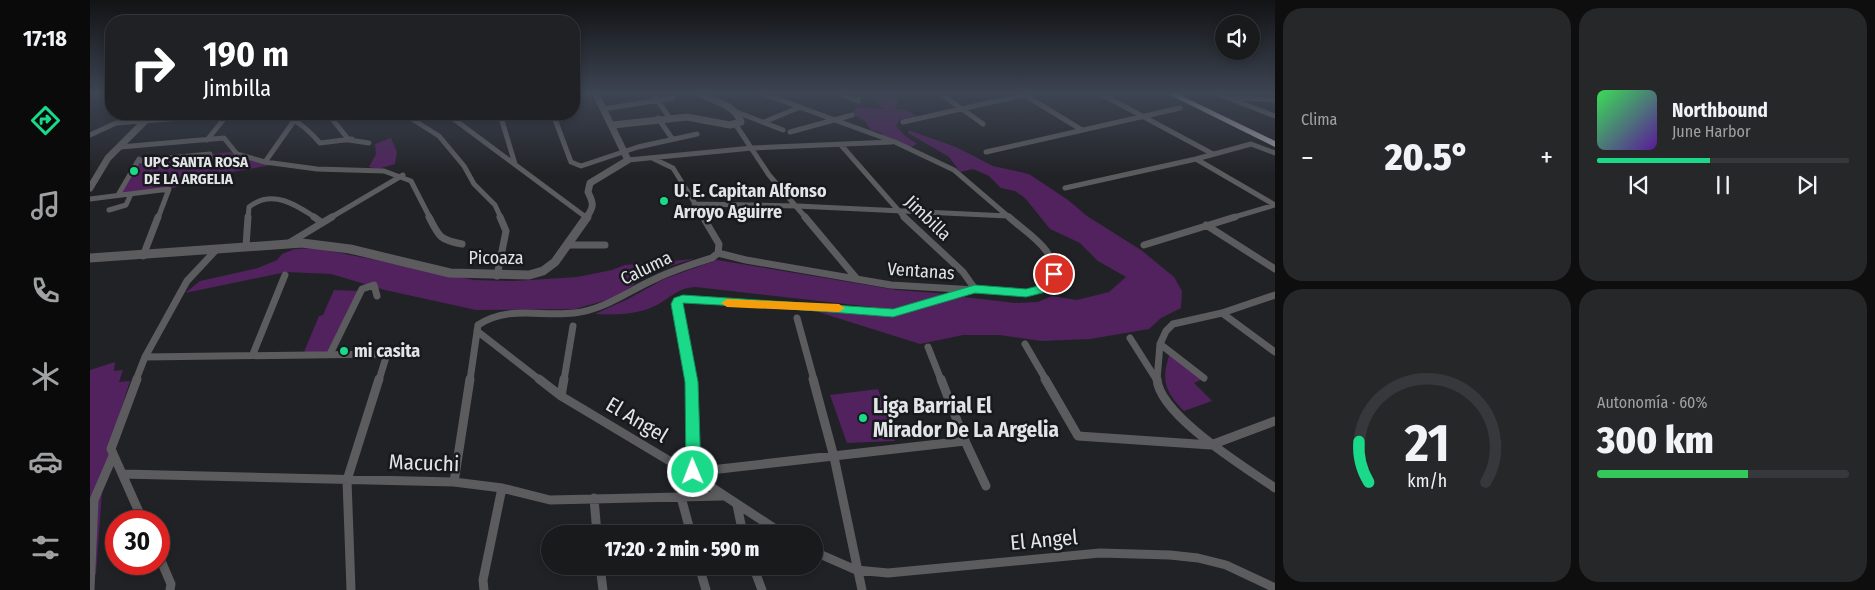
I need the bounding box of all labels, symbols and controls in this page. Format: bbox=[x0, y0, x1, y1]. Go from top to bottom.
map controls bbox=[1215, 15, 1260, 60]
button: sound bbox=[1215, 15, 1260, 60]
text: 17:18 bbox=[23, 25, 67, 52]
text: 190 m bbox=[203, 33, 289, 75]
icon: right bbox=[120, 35, 185, 100]
text: Jimbilla bbox=[203, 75, 271, 102]
text: Northbound bbox=[1672, 99, 1768, 122]
icon: directions bbox=[28, 103, 63, 138]
text: Clima bbox=[1301, 110, 1337, 129]
text: June Harbor bbox=[1672, 122, 1750, 141]
text: 20.5° bbox=[1385, 134, 1469, 180]
text: − bbox=[1301, 141, 1314, 174]
text: + bbox=[1540, 141, 1553, 174]
place label: UPC SANTA ROSA DE LA ARGELIA bbox=[144, 153, 249, 188]
marker: UPC SANTA ROSA DE LA ARGELIA bbox=[128, 165, 140, 177]
icon: previous bbox=[1625, 171, 1653, 199]
icon: pause bbox=[1709, 171, 1737, 199]
icon: next bbox=[1793, 171, 1821, 199]
place label: U. E. Capitan Alfonso Arroyo Aguirre bbox=[673, 180, 827, 223]
icon: music bbox=[28, 188, 63, 223]
street label: Jimbilla bbox=[900, 191, 956, 245]
marker: U. E. Capitan Alfonso Arroyo Aguirre bbox=[658, 195, 670, 207]
street label: Caluma bbox=[617, 246, 675, 290]
street label: Picoaza bbox=[468, 247, 524, 269]
pin bbox=[1033, 253, 1075, 295]
street label: Ventanas bbox=[887, 258, 956, 284]
icon: arrive bbox=[1040, 260, 1068, 288]
icon: phone bbox=[28, 273, 63, 308]
place label: mi casita bbox=[354, 340, 420, 362]
marker: mi casita bbox=[338, 345, 350, 357]
icon: climate bbox=[28, 359, 63, 394]
street label: El Angel bbox=[601, 391, 673, 449]
place label: Liga Barrial El Mirador De La Argelia bbox=[873, 393, 1059, 443]
text: Autonomía · 60% bbox=[1597, 393, 1707, 412]
marker: Liga Barrial El Mirador De La Argelia bbox=[857, 412, 869, 424]
text: 21 bbox=[1403, 412, 1450, 475]
text: 300 km bbox=[1597, 417, 1714, 463]
icon: car bbox=[28, 444, 63, 479]
position arrow bbox=[666, 445, 718, 497]
street label: Macuchi bbox=[388, 449, 460, 477]
text: km/h bbox=[1407, 470, 1447, 492]
speed limit sign: 30 bbox=[105, 510, 170, 575]
street label: El Angel bbox=[1009, 524, 1079, 556]
icon: filters bbox=[28, 530, 63, 565]
text: 17:20 · 2 min · 590 m bbox=[605, 538, 759, 561]

